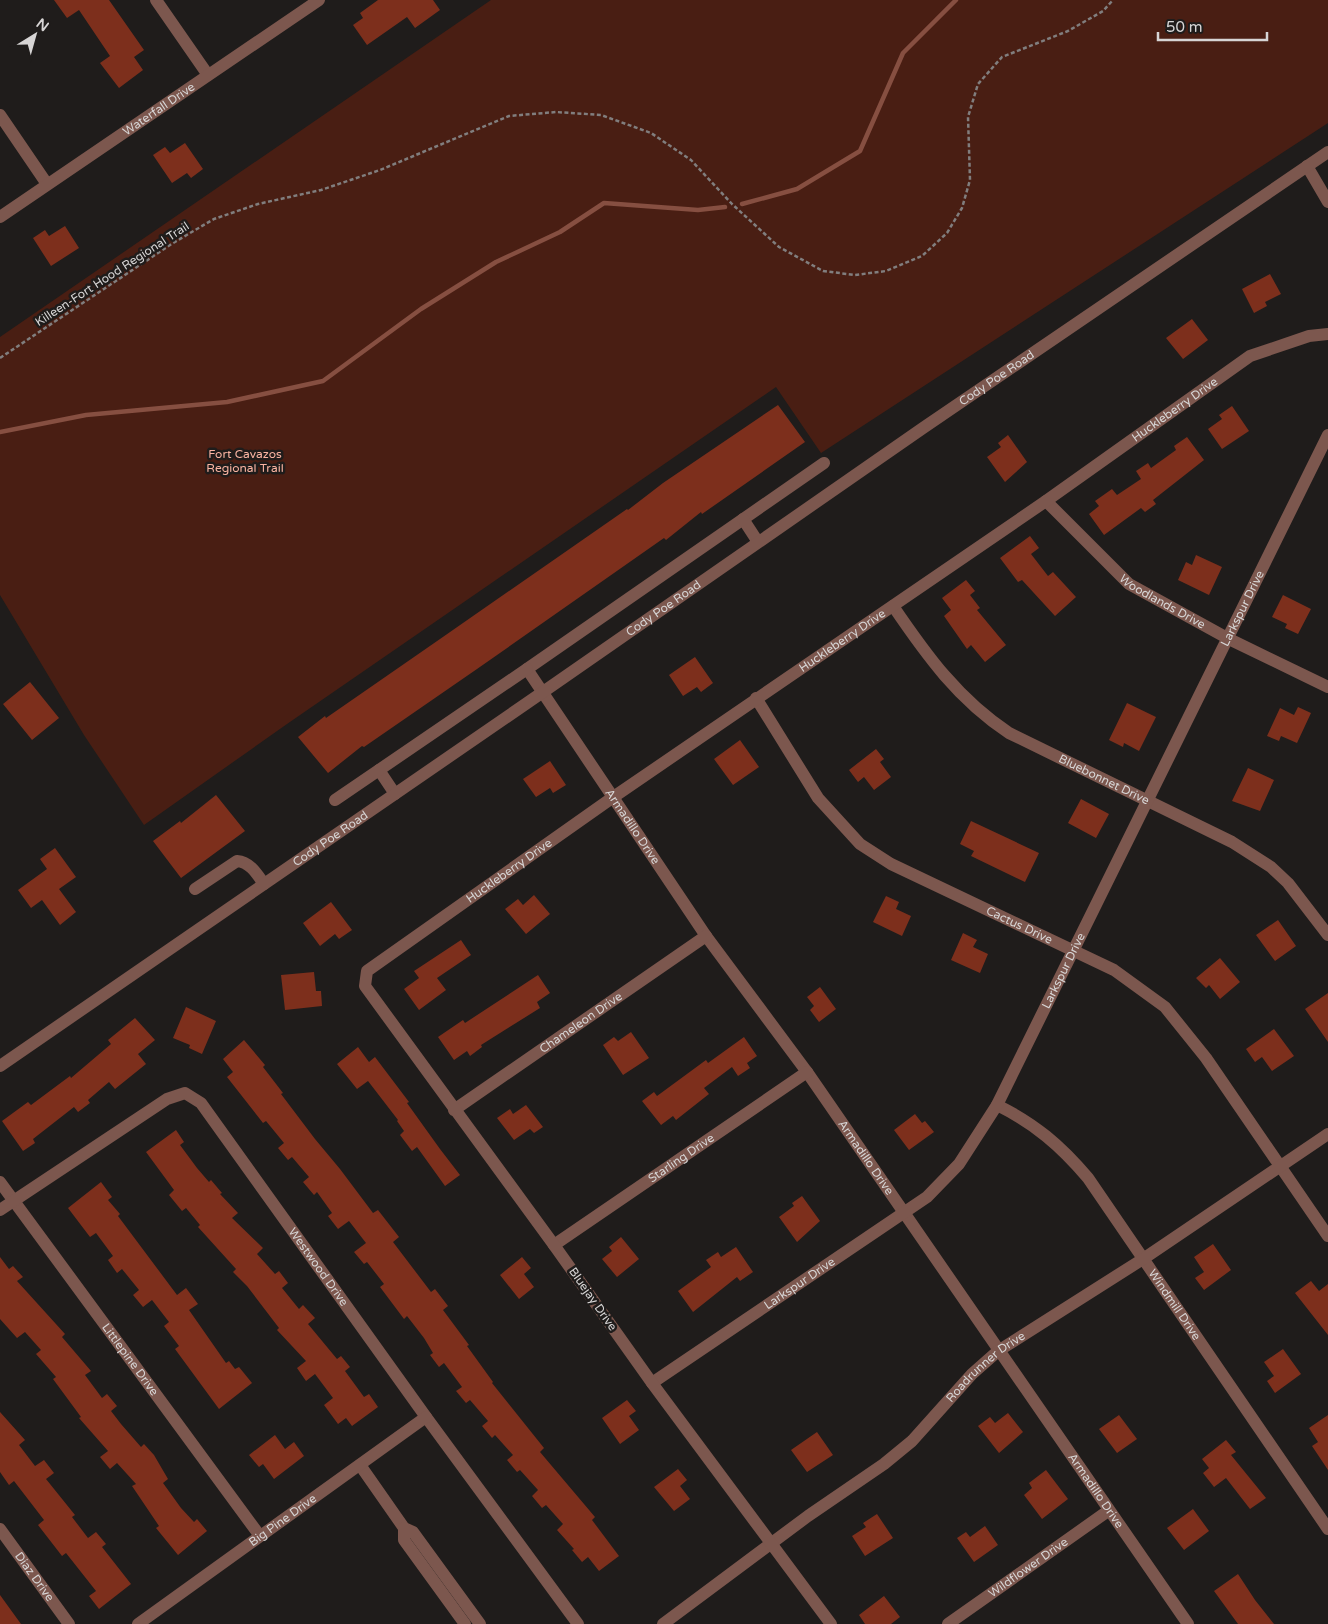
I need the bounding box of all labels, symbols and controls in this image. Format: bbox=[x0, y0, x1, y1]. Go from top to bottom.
north arrow bbox=[10, 10, 60, 60]
scale bar bbox=[1158, 10, 1267, 42]
text: N bbox=[33, 15, 52, 35]
text: 50 m bbox=[1166, 18, 1203, 36]
street label: Waterfall Drive bbox=[120, 79, 198, 138]
street label: Killeen-Fort Hood Regional Trail bbox=[32, 219, 192, 329]
street label: Cody Poe Road bbox=[956, 347, 1037, 408]
street label: Huckleberry Drive bbox=[1129, 374, 1220, 445]
park label: Fort Cavazos Regional Trail bbox=[206, 447, 284, 475]
street label: Larkspur Drive bbox=[1218, 568, 1267, 649]
street label: Woodlands Drive bbox=[1116, 571, 1208, 632]
street label: Cody Poe Road bbox=[623, 577, 704, 639]
street label: Huckleberry Drive bbox=[796, 606, 888, 675]
street label: Bluebonnet Drive bbox=[1057, 751, 1152, 808]
street label: Armadillo Drive bbox=[602, 786, 663, 867]
street label: Cody Poe Road bbox=[290, 808, 370, 869]
street label: Huckleberry Drive bbox=[463, 836, 555, 906]
street label: Cactus Drive bbox=[984, 903, 1055, 947]
street label: Larkspur Drive bbox=[1039, 930, 1088, 1011]
street label: Chameleon Drive bbox=[537, 989, 625, 1056]
street label: Armadillo Drive bbox=[835, 1117, 897, 1198]
street label: Starling Drive bbox=[646, 1131, 717, 1186]
street label: Westwood Drive bbox=[286, 1225, 351, 1309]
street label: Larkspur Drive bbox=[761, 1254, 838, 1312]
street label: Bluejay Drive bbox=[566, 1265, 620, 1334]
street label: Windmill Drive bbox=[1146, 1267, 1204, 1343]
street label: Littlepine Drive bbox=[99, 1320, 162, 1398]
street label: Roadrunner Drive bbox=[943, 1329, 1028, 1405]
street label: Armadillo Drive bbox=[1065, 1451, 1127, 1531]
street label: Big Pine Drive bbox=[246, 1491, 319, 1549]
street label: Wildflower Drive bbox=[986, 1535, 1071, 1600]
street label: Diaz Drive bbox=[12, 1549, 57, 1604]

